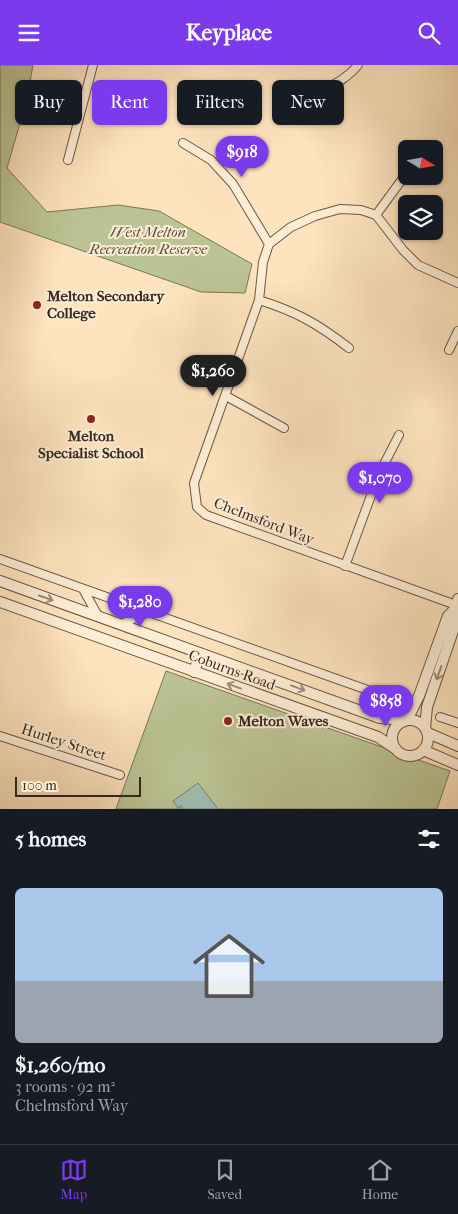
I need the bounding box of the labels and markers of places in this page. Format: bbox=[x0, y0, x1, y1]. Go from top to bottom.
pin: $918 bbox=[212, 135, 272, 178]
place label: Melton Secondary College bbox=[46, 287, 165, 322]
marker: Melton Secondary College bbox=[31, 299, 43, 311]
pin: $1,260 bbox=[172, 355, 254, 397]
marker: Melton Specialist School bbox=[85, 413, 97, 425]
place label: Melton Specialist School bbox=[38, 427, 145, 462]
pin: $1,070 bbox=[339, 461, 421, 504]
pin: $1,280 bbox=[99, 585, 181, 628]
pin: $858 bbox=[356, 685, 416, 727]
place label: Melton Waves bbox=[237, 712, 329, 730]
marker: Melton Waves bbox=[222, 715, 234, 727]

